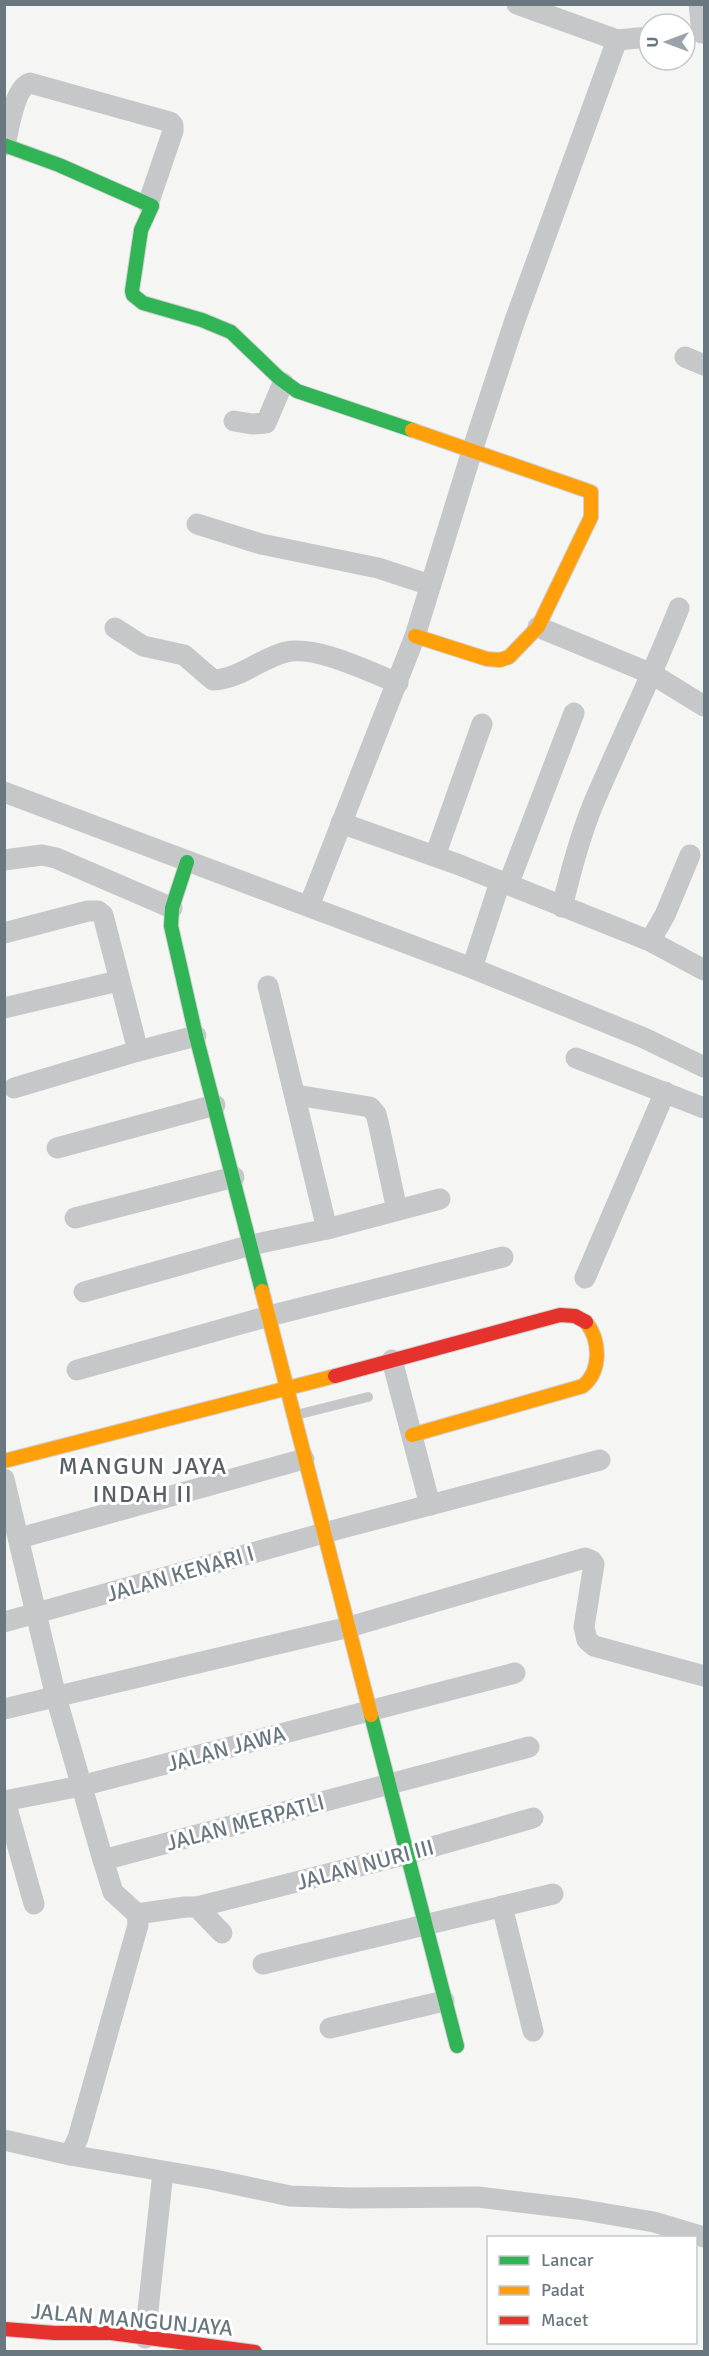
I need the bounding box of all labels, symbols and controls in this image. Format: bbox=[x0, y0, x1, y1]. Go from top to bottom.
north arrow bbox=[637, 12, 697, 72]
text: U bbox=[643, 37, 663, 47]
district label: MANGUN JAYA INDAH II bbox=[58, 1451, 228, 1509]
street label: JALAN KENARI I bbox=[103, 1540, 257, 1607]
street label: JALAN JAWA bbox=[164, 1720, 289, 1777]
street label: JALAN MERPATLI bbox=[163, 1788, 327, 1857]
street label: JALAN NURI III bbox=[294, 1833, 437, 1896]
legend bbox=[487, 2236, 697, 2344]
text: Lancar bbox=[541, 2249, 594, 2271]
text: Padat bbox=[541, 2279, 585, 2301]
street label: JALAN MANGUNJAYA bbox=[30, 2297, 235, 2342]
text: Macet bbox=[541, 2309, 588, 2331]

